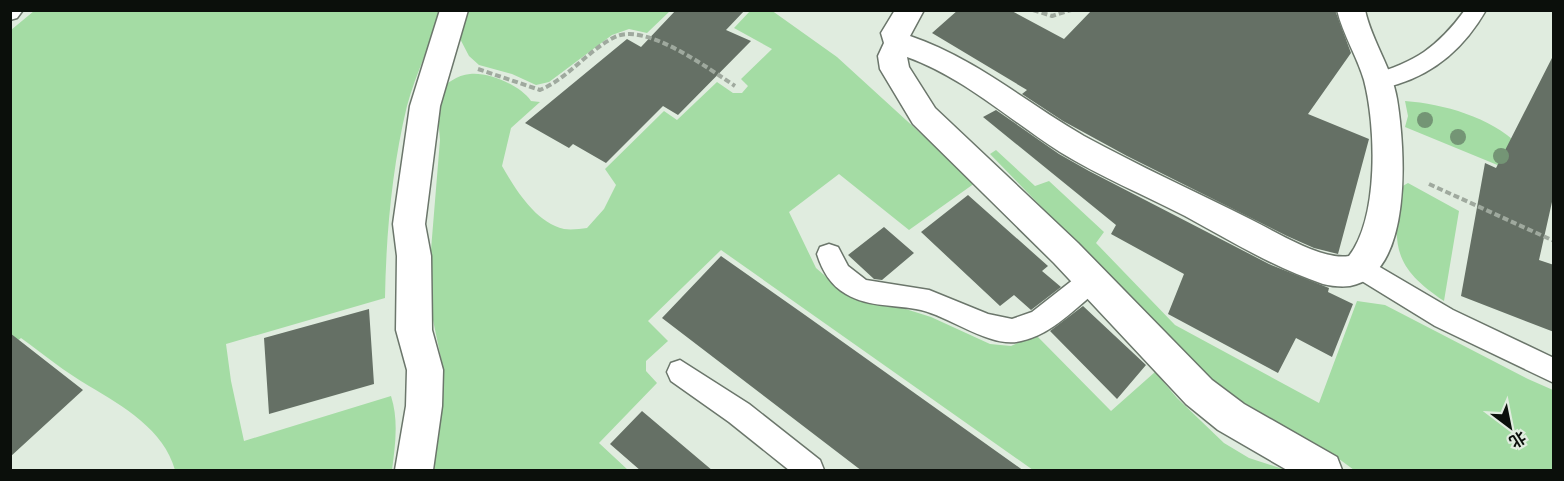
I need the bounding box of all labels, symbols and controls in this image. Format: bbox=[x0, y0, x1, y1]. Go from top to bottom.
north arrow bbox=[1480, 397, 1540, 457]
text: 北 bbox=[1506, 427, 1530, 452]

